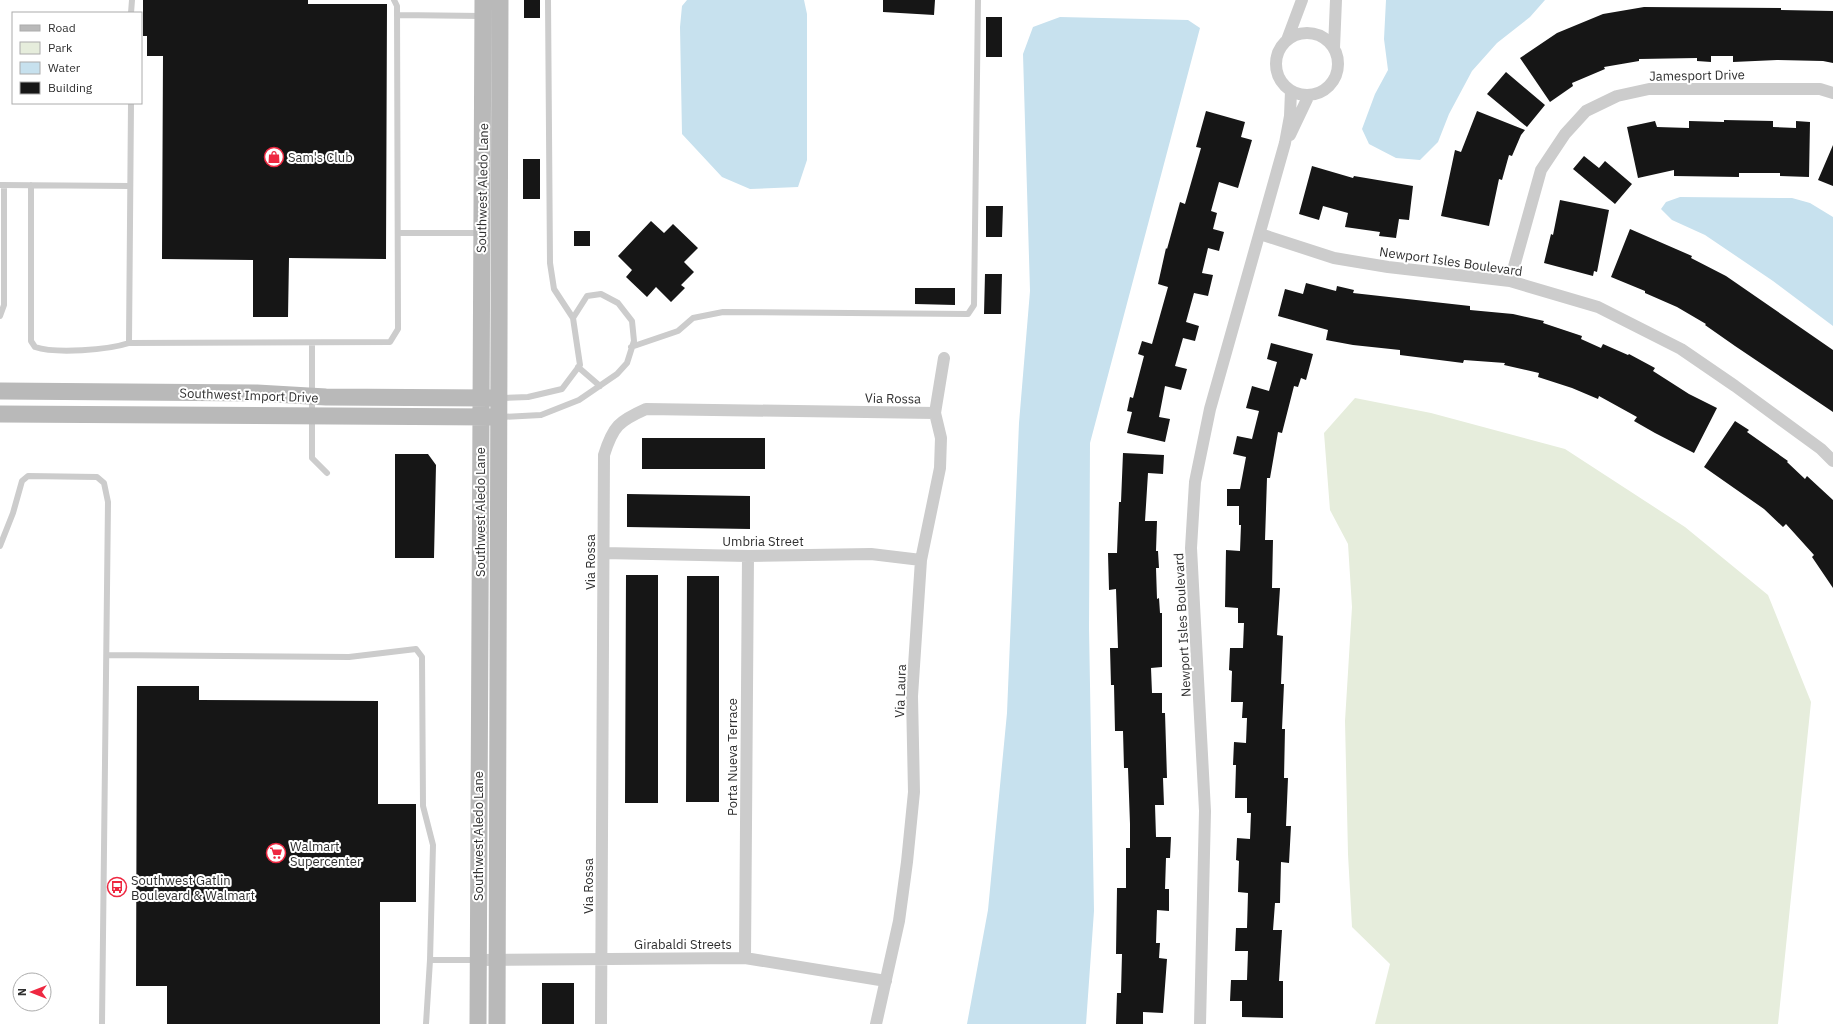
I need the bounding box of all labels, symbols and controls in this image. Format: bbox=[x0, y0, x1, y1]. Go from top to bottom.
legend bbox=[12, 12, 142, 104]
text: Road bbox=[48, 20, 76, 35]
text: Park bbox=[48, 40, 73, 55]
text: Water bbox=[48, 60, 81, 75]
street label: Jamesport Drive bbox=[1649, 66, 1745, 85]
text: Building bbox=[48, 80, 93, 95]
street label: Southwest Aledo Lane bbox=[473, 123, 492, 253]
shop icon: Sam's Club bbox=[263, 146, 285, 168]
place label: Sam's Club bbox=[288, 149, 353, 166]
street label: Newport Isles Boulevard bbox=[1378, 243, 1524, 280]
street label: Southwest Import Drive bbox=[179, 385, 319, 406]
street label: Via Rossa bbox=[865, 390, 921, 407]
street label: Southwest Aledo Lane bbox=[472, 447, 489, 577]
street label: Umbria Street bbox=[722, 533, 804, 550]
street label: Via Rossa bbox=[582, 534, 599, 590]
street label: Newport Isles Boulevard bbox=[1170, 552, 1195, 697]
street label: Via Laura bbox=[891, 664, 910, 718]
street label: Porta Nueva Terrace bbox=[724, 698, 741, 816]
street label: Southwest Aledo Lane bbox=[470, 771, 487, 901]
place label: Walmart Supercenter bbox=[290, 838, 362, 870]
supermarket icon: Walmart Supercenter bbox=[265, 842, 287, 864]
street label: Via Rossa bbox=[580, 858, 597, 914]
place label: Southwest Gatlin Boulevard & Walmart bbox=[131, 872, 255, 904]
bus stop icon: Southwest Gatlin Boulevard & Walmart bbox=[106, 876, 128, 898]
street label: Girabaldi Streets bbox=[634, 936, 732, 953]
north arrow bbox=[12, 972, 52, 1012]
text: N bbox=[15, 988, 29, 996]

